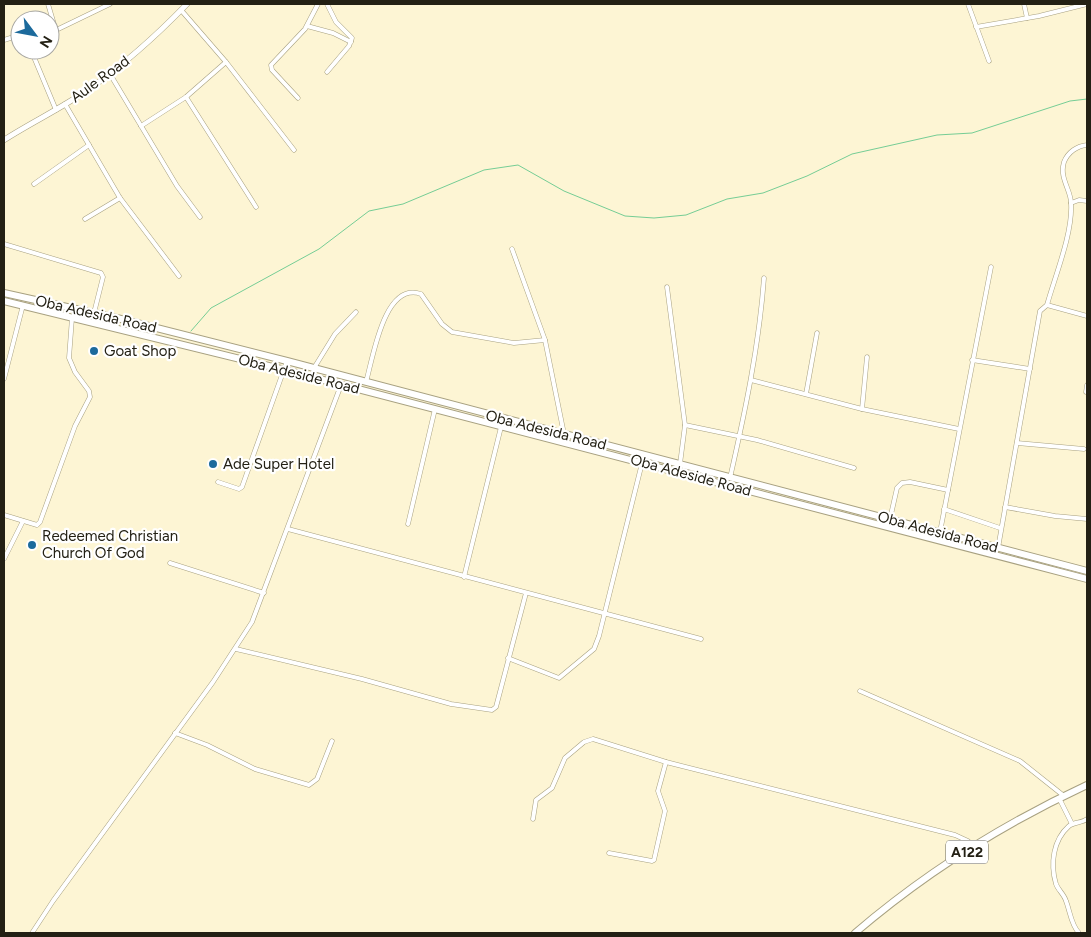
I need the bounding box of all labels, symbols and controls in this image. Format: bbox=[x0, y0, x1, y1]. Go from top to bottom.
north arrow bbox=[10, 10, 60, 60]
text: N bbox=[36, 33, 56, 51]
street label: Aule Road bbox=[67, 52, 133, 106]
street label: Oba Adesida Road bbox=[34, 291, 158, 337]
place label: Goat Shop bbox=[104, 342, 176, 360]
marker: Goat Shop bbox=[88, 345, 100, 357]
street label: Oba Adeside Road bbox=[236, 350, 362, 398]
street label: Oba Adesida Road bbox=[484, 406, 608, 454]
street label: Oba Adeside Road bbox=[629, 450, 753, 500]
place label: Ade Super Hotel bbox=[223, 455, 334, 473]
marker: Ade Super Hotel bbox=[207, 458, 219, 470]
street label: Oba Adesida Road bbox=[876, 507, 1000, 557]
place label: Redeemed Christian Church Of God bbox=[42, 527, 178, 562]
marker: Redeemed Christian Church Of God bbox=[26, 539, 38, 551]
road number: A122 bbox=[946, 840, 988, 864]

